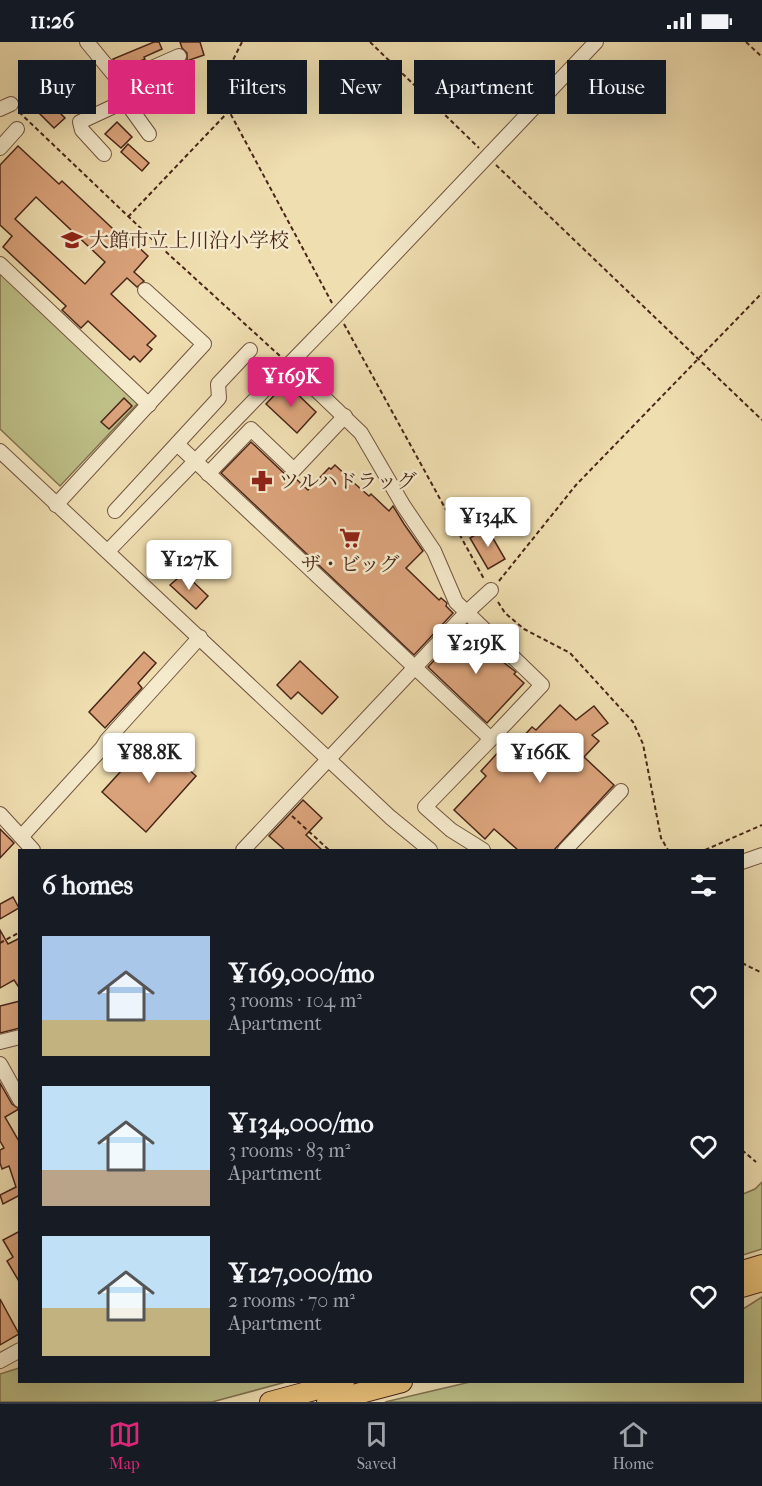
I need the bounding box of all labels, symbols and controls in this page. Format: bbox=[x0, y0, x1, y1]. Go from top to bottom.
text: 11:26 bbox=[30, 8, 74, 34]
chip: Buy bbox=[18, 60, 96, 114]
chip: Rent bbox=[108, 60, 195, 114]
chip: Filters bbox=[207, 60, 307, 114]
chip: New bbox=[319, 60, 402, 114]
chip: Apartment bbox=[414, 60, 555, 114]
chip: House bbox=[567, 60, 666, 114]
school or university icon: 大館市立上川沿小学校 bbox=[60, 228, 84, 252]
place label: 大館市立上川沿小学校 bbox=[89, 229, 289, 252]
pin: ¥169K bbox=[249, 357, 333, 408]
text: ¥169K bbox=[262, 365, 320, 388]
pharmacy icon: ツルハドラッグ bbox=[250, 469, 274, 493]
place label: ツルハドラッグ bbox=[279, 470, 417, 493]
pin: ¥134K bbox=[446, 497, 530, 548]
text: ¥134K bbox=[459, 505, 517, 528]
supermarket icon: ザ・ビッグ bbox=[338, 526, 362, 550]
pin: ¥127K bbox=[147, 540, 231, 591]
text: ¥127K bbox=[160, 548, 218, 571]
place label: ザ・ビッグ bbox=[300, 553, 400, 576]
pin: ¥219K bbox=[434, 624, 518, 675]
text: ¥219K bbox=[447, 632, 505, 655]
pin: ¥88.8K bbox=[100, 733, 198, 784]
pin: ¥166K bbox=[498, 733, 582, 784]
text: ¥88.8K bbox=[117, 741, 181, 764]
text: ¥166K bbox=[511, 741, 569, 764]
icon: filters bbox=[687, 869, 720, 902]
text: 6 homes bbox=[42, 870, 133, 901]
text: ¥169,000/mo bbox=[228, 958, 375, 989]
icon: home bbox=[90, 960, 162, 1032]
icon: heart bbox=[687, 980, 720, 1013]
text: 3 rooms · 104 m² bbox=[228, 989, 362, 1012]
text: Apartment bbox=[228, 1012, 322, 1035]
text: ¥134,000/mo bbox=[228, 1108, 374, 1139]
icon: home bbox=[90, 1110, 162, 1182]
icon: heart bbox=[687, 1130, 720, 1163]
text: 3 rooms · 83 m² bbox=[228, 1139, 351, 1162]
text: Apartment bbox=[228, 1162, 322, 1185]
text: ¥127,000/mo bbox=[228, 1258, 372, 1289]
icon: home bbox=[90, 1260, 162, 1332]
icon: heart bbox=[687, 1280, 720, 1313]
text: 2 rooms · 70 m² bbox=[228, 1289, 355, 1312]
text: Apartment bbox=[228, 1312, 322, 1335]
tab: Map bbox=[108, 1418, 141, 1473]
tab: Saved bbox=[357, 1418, 397, 1473]
tab: Home bbox=[612, 1418, 654, 1473]

